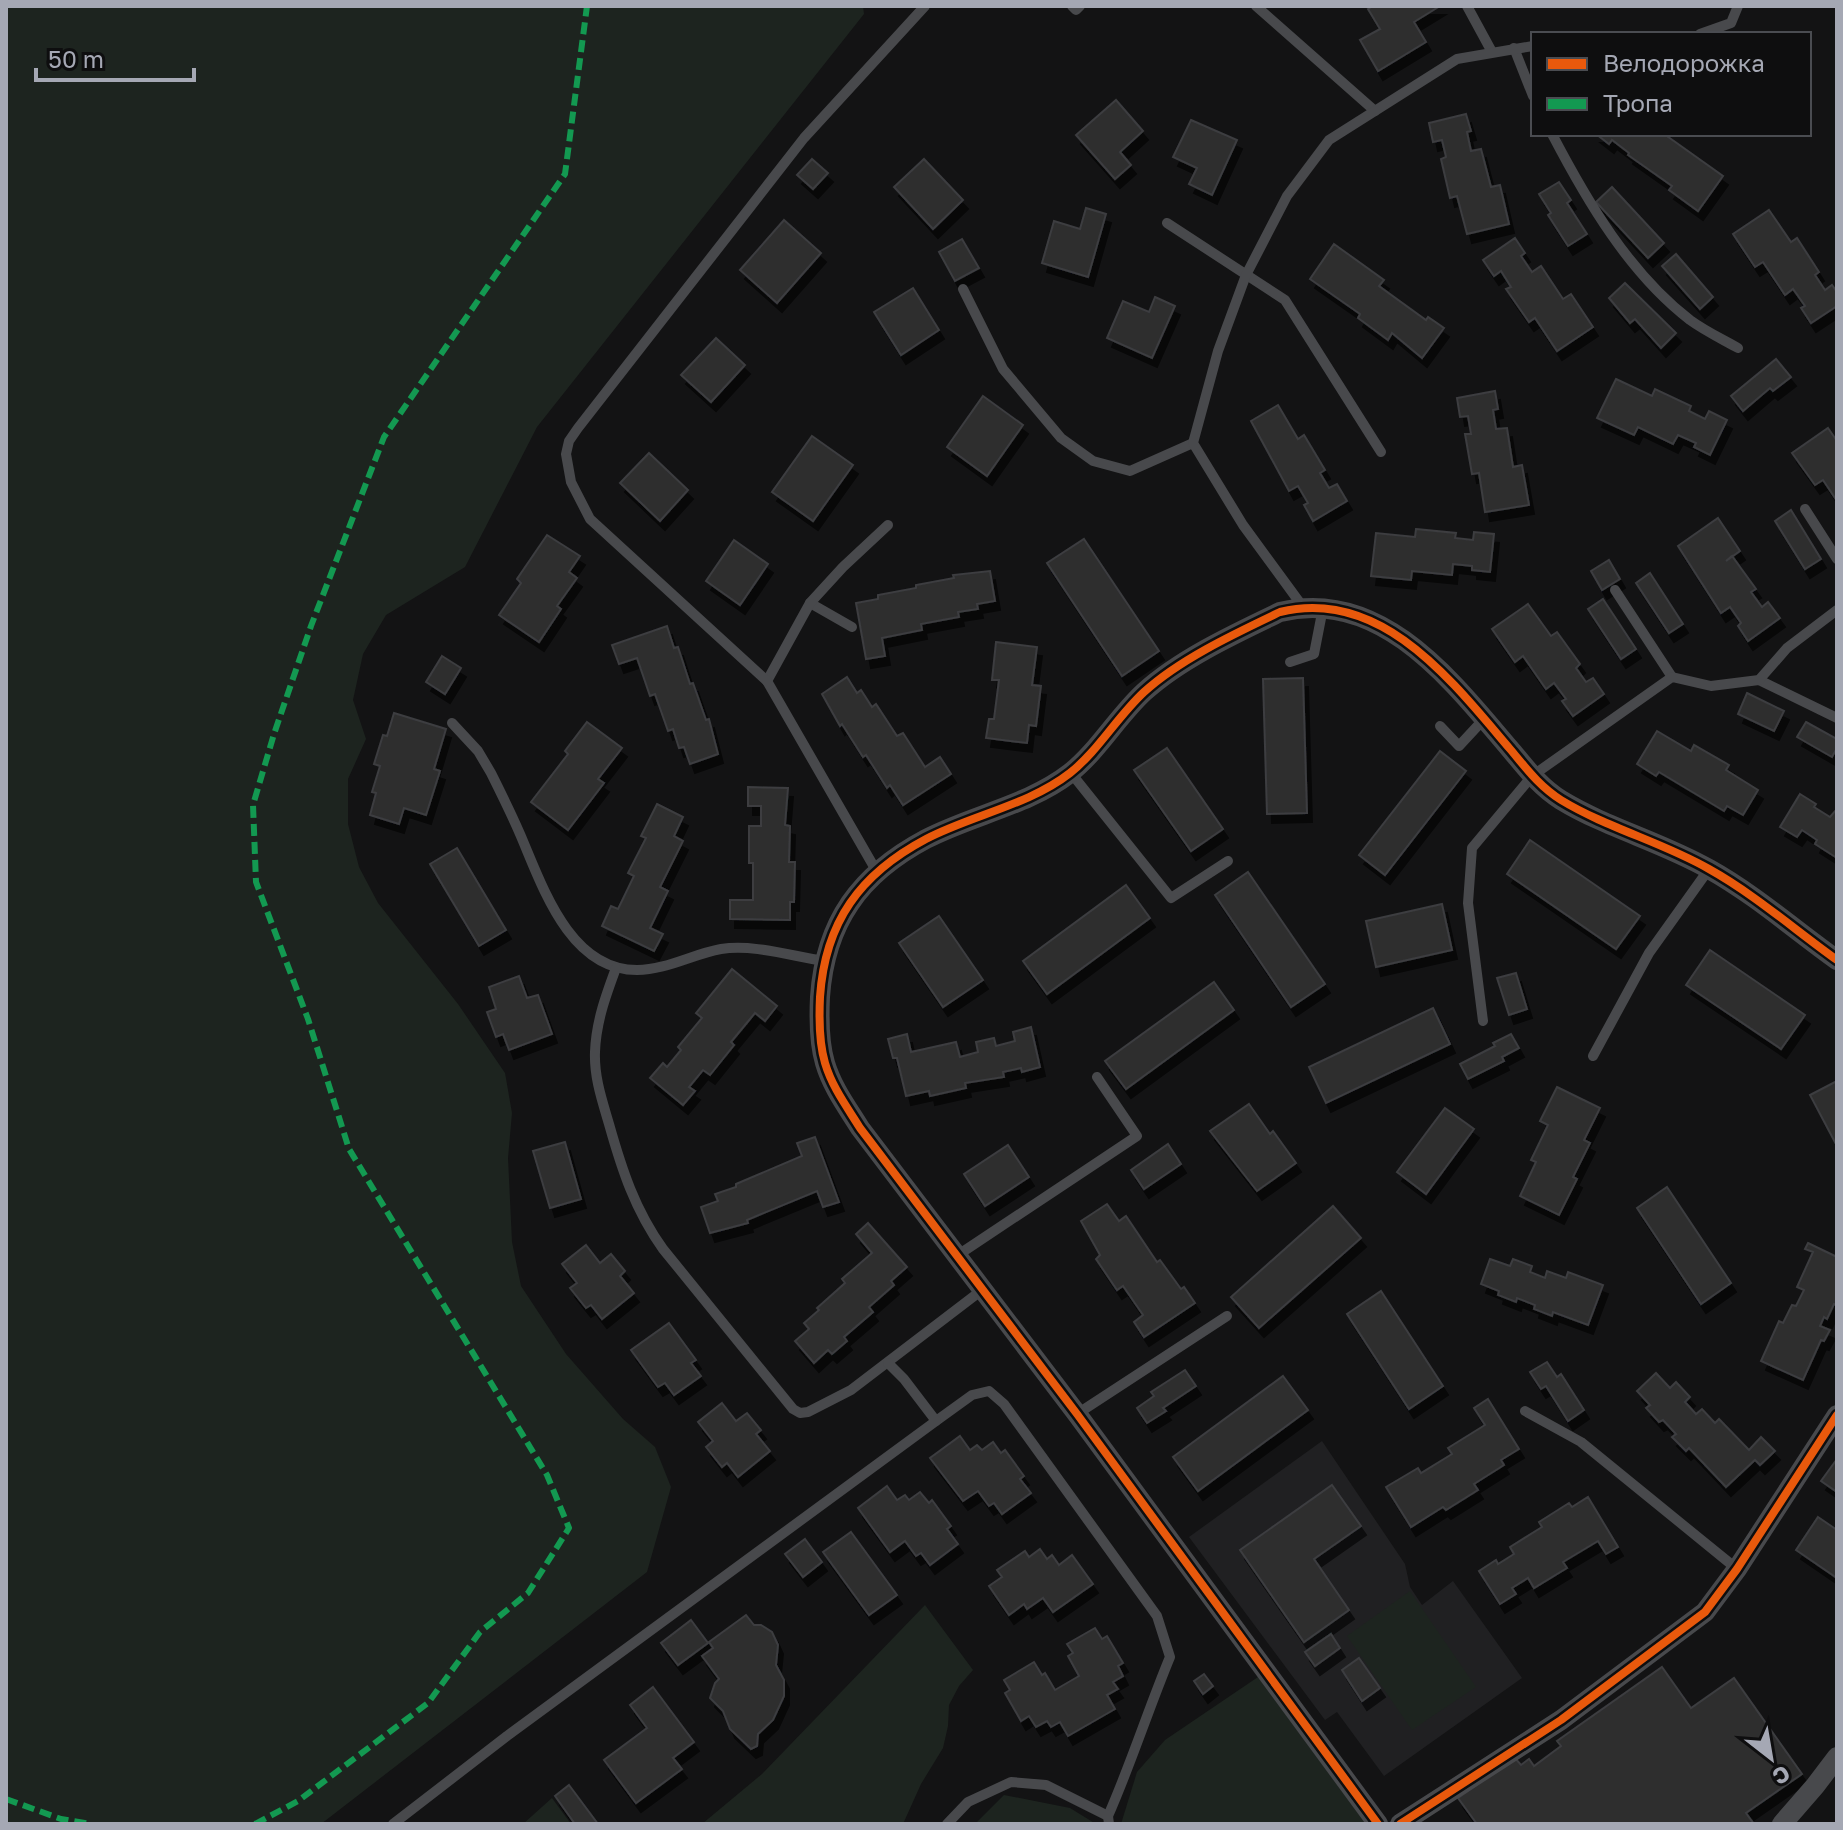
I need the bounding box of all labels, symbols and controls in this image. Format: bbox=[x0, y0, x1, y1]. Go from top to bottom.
scale bar bbox=[36, 32, 194, 82]
legend bbox=[1531, 32, 1811, 136]
text: 50 m bbox=[48, 44, 104, 73]
text: Велодорожка bbox=[1603, 48, 1765, 77]
text: Тропа bbox=[1603, 88, 1673, 117]
north arrow bbox=[1731, 1718, 1811, 1798]
text: С bbox=[1768, 1760, 1795, 1791]

